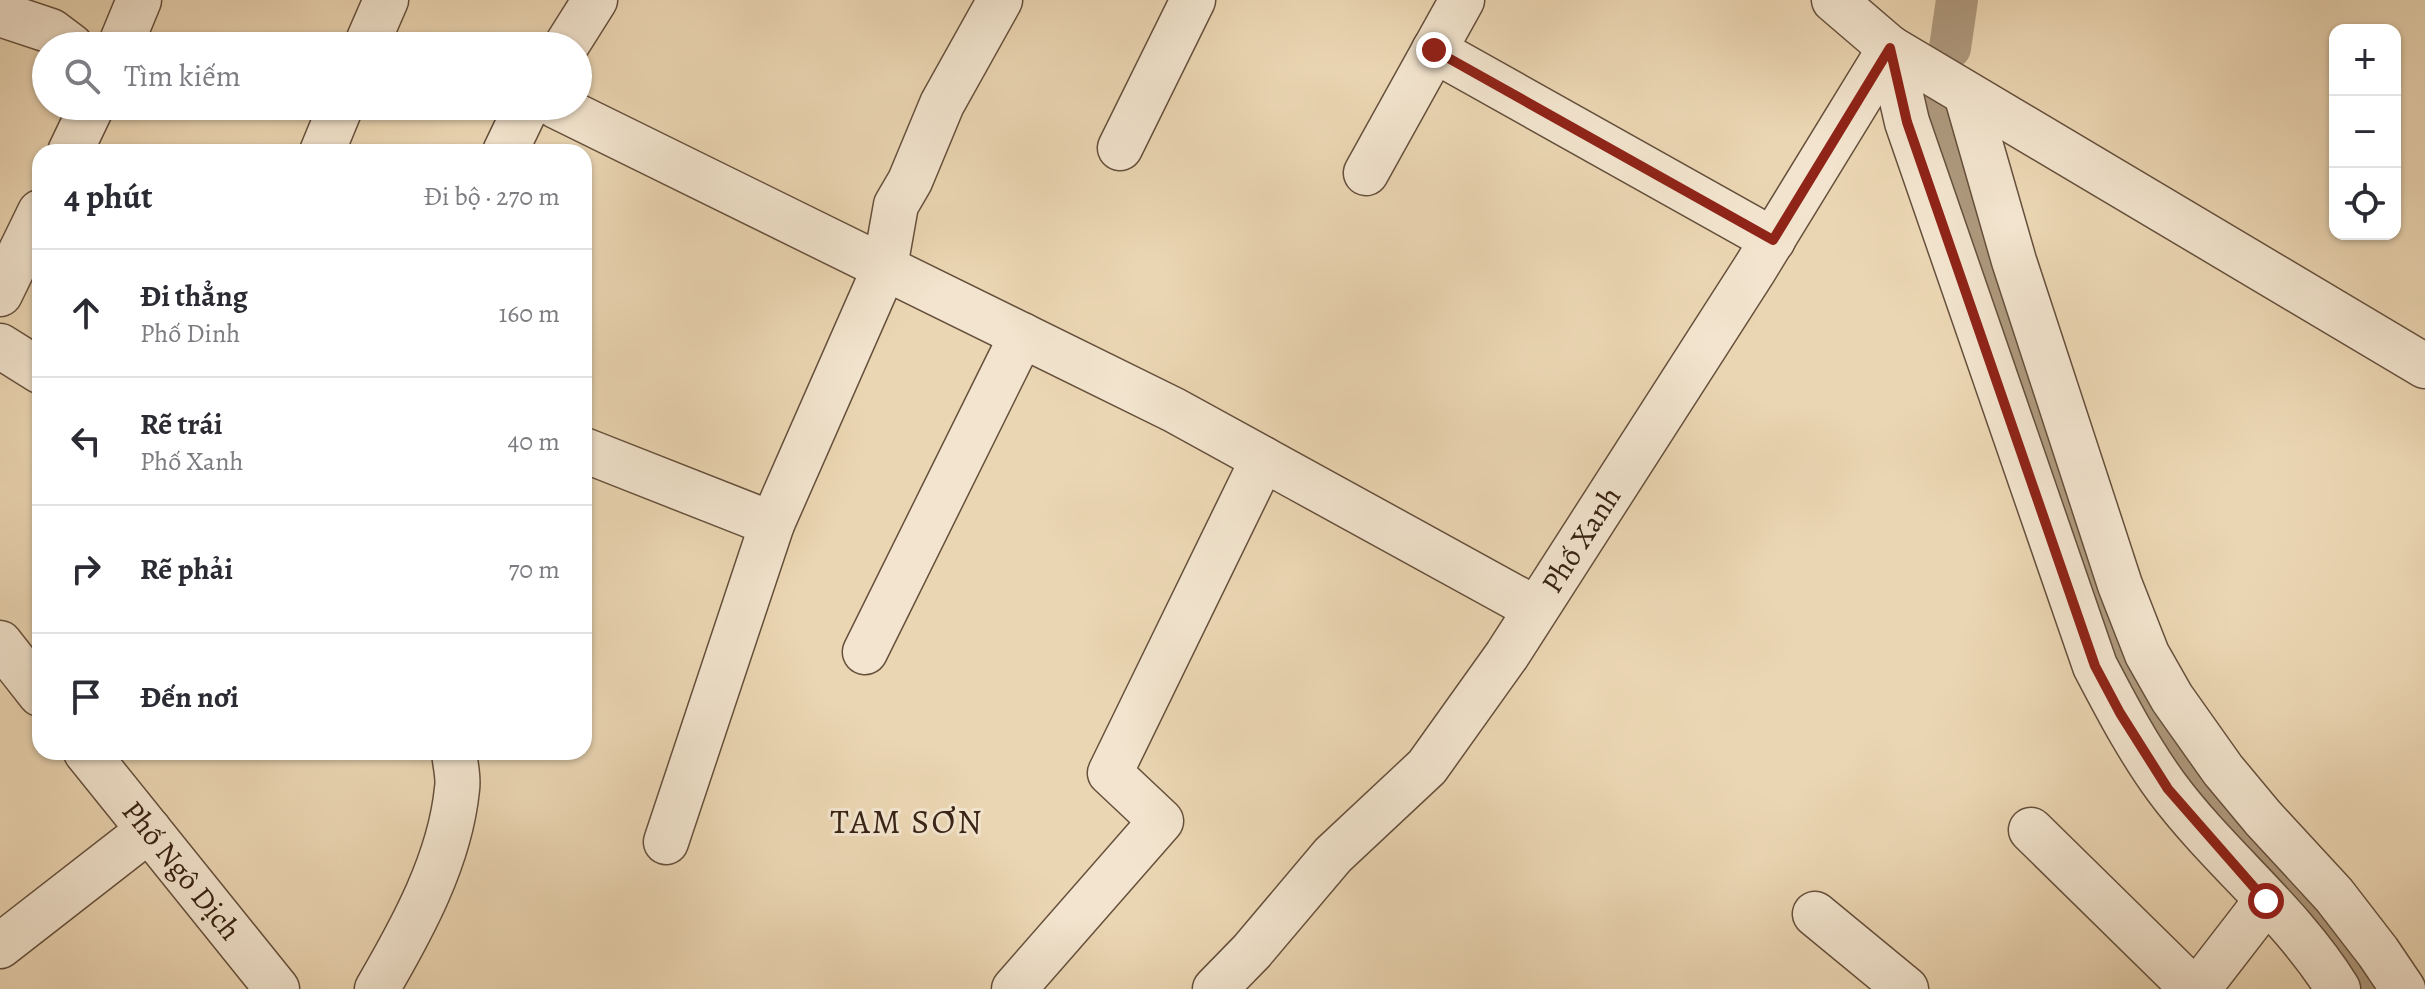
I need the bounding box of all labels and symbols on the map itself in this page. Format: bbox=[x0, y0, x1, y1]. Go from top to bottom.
route end bbox=[1416, 32, 1452, 68]
street label: Phố Xanh bbox=[1532, 479, 1630, 601]
street label: Phố Ngô Dịch bbox=[113, 792, 250, 949]
district label: TAM SƠN bbox=[830, 798, 984, 845]
route start bbox=[2248, 883, 2284, 919]

